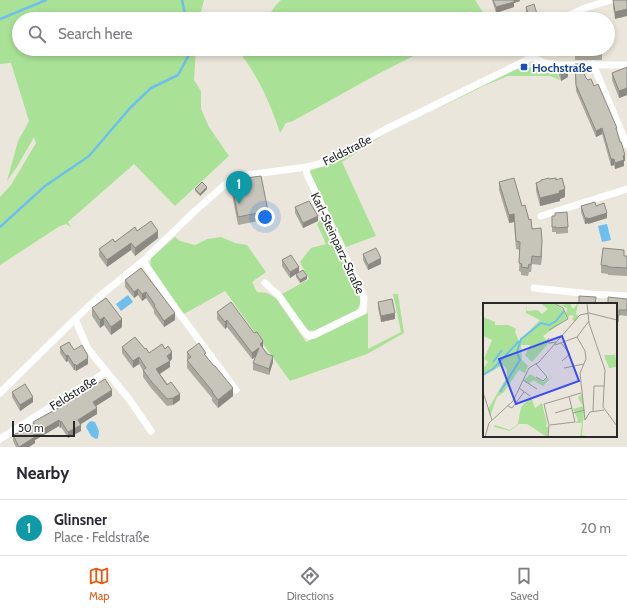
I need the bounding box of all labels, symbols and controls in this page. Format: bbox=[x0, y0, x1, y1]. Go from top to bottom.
search box bbox=[12, 12, 615, 56]
icon: search bbox=[26, 23, 48, 45]
text: Search here bbox=[58, 25, 133, 43]
place label: Hochstraße bbox=[532, 60, 592, 75]
marker: Hochstraße bbox=[519, 62, 529, 72]
street label: Feldstraße bbox=[320, 131, 374, 169]
pin: 1 bbox=[226, 171, 252, 204]
street label: Karl-Steinparz-Straße bbox=[308, 190, 368, 296]
your location bbox=[255, 207, 275, 227]
inset map bbox=[483, 303, 617, 437]
street label: Feldstraße bbox=[47, 373, 99, 413]
scale bar bbox=[12, 419, 75, 438]
text: 50 m bbox=[18, 421, 44, 435]
text: Nearby bbox=[16, 463, 69, 483]
text: Glinsner bbox=[54, 511, 107, 529]
text: 1 bbox=[27, 520, 31, 536]
text: 20 m bbox=[581, 520, 611, 536]
text: Place · Feldstraße bbox=[54, 529, 149, 545]
tab: Map bbox=[88, 565, 110, 603]
tab: Directions bbox=[287, 565, 334, 603]
tab: Saved bbox=[510, 565, 539, 603]

